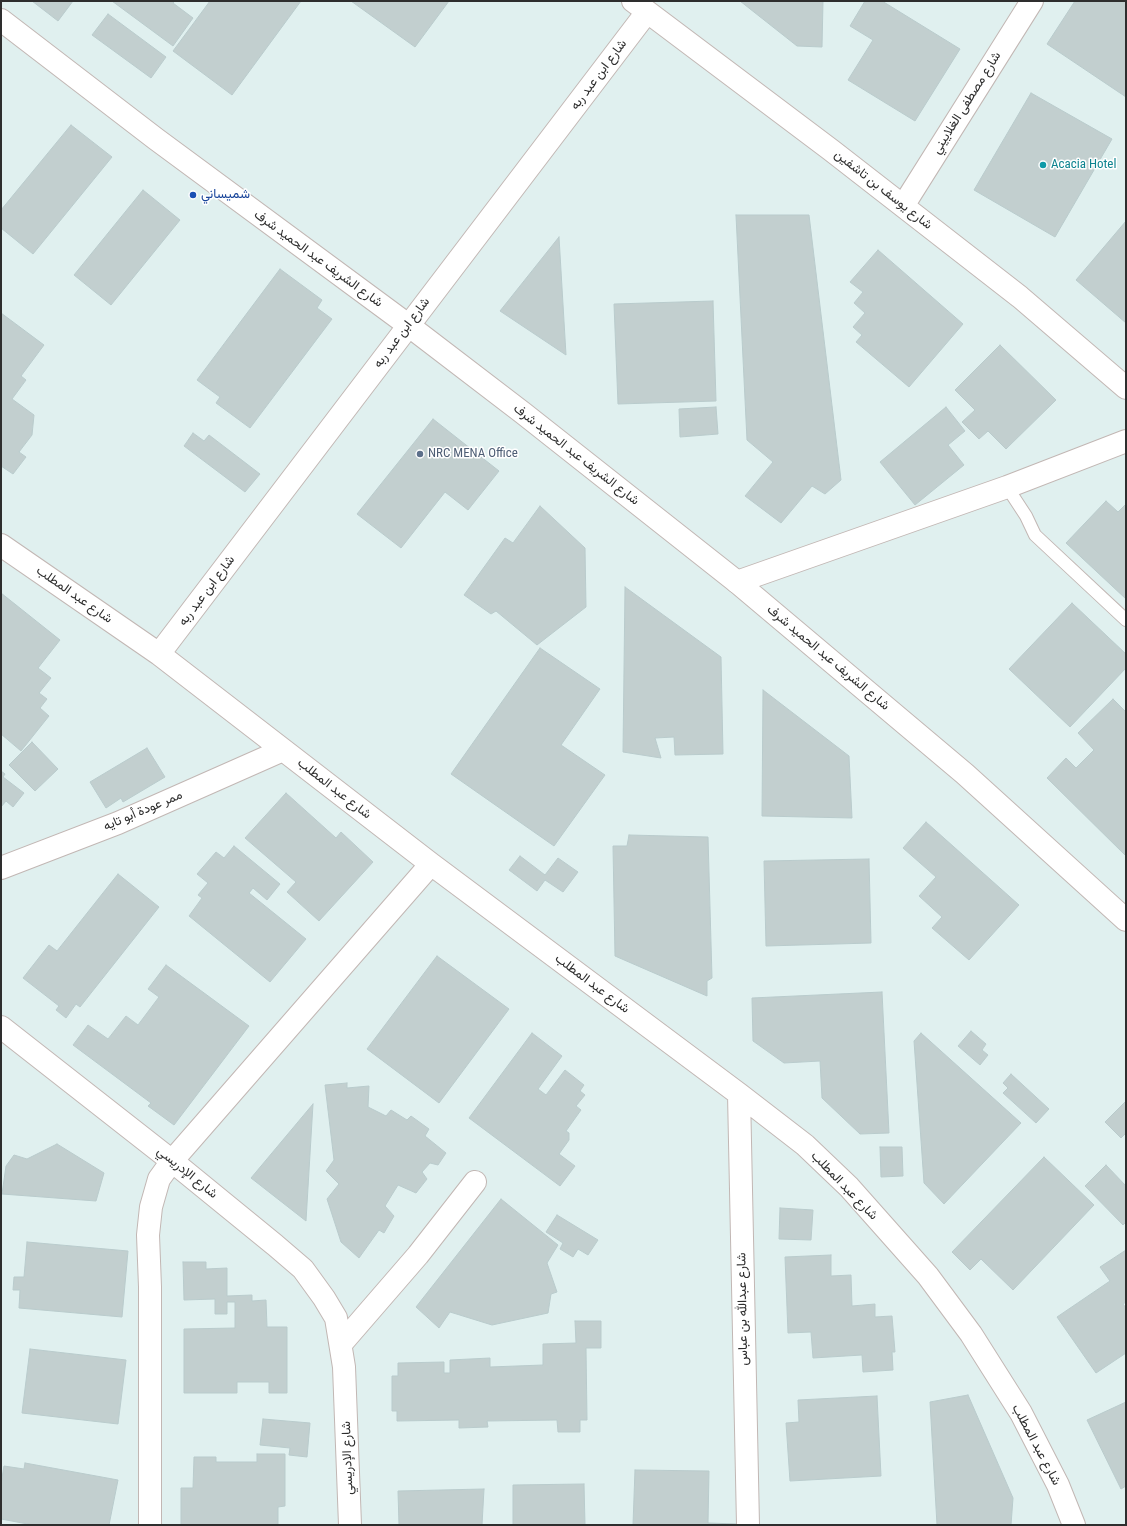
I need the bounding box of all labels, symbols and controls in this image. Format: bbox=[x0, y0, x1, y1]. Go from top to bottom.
street label: شارع ابن عبد ربه bbox=[567, 37, 631, 113]
street label: شارع مصطفى الغلاييني bbox=[929, 49, 1005, 157]
street label: شارع يوسف بن تاشفين bbox=[831, 147, 935, 233]
place label: Acacia Hotel bbox=[1051, 157, 1116, 173]
marker: Acacia Hotel bbox=[1038, 160, 1048, 170]
place label: شميساني bbox=[201, 187, 250, 203]
marker: شميساني bbox=[188, 190, 198, 200]
street label: شارع الشريف عبد الحميد شرف bbox=[251, 207, 385, 311]
street label: شارع ابن عبد ربه bbox=[370, 295, 434, 371]
street label: شارع الشريف عبد الحميد شرف bbox=[510, 401, 642, 509]
place label: NRC MENA Office bbox=[428, 446, 518, 462]
marker: NRC MENA Office bbox=[415, 449, 425, 459]
street label: شارع ابن عبد ربه bbox=[175, 553, 239, 629]
street label: شارع عبد المطلب bbox=[33, 563, 115, 627]
street label: شارع الشريف عبد الحميد شرف bbox=[763, 602, 893, 714]
street label: شارع عبد المطلب bbox=[294, 755, 374, 823]
street label: ممر عودة أبو تايه bbox=[101, 787, 185, 835]
street label: شارع عبد المطلب bbox=[552, 951, 632, 1017]
street label: شارع الإدريسي bbox=[153, 1144, 221, 1202]
street label: شارع عبد المطلب bbox=[807, 1148, 881, 1224]
street label: شارع عبدالله بن عباس bbox=[734, 1252, 752, 1366]
street label: شارع عبد المطلب bbox=[1008, 1402, 1064, 1488]
street label: شارع الإدريسي bbox=[339, 1421, 357, 1495]

